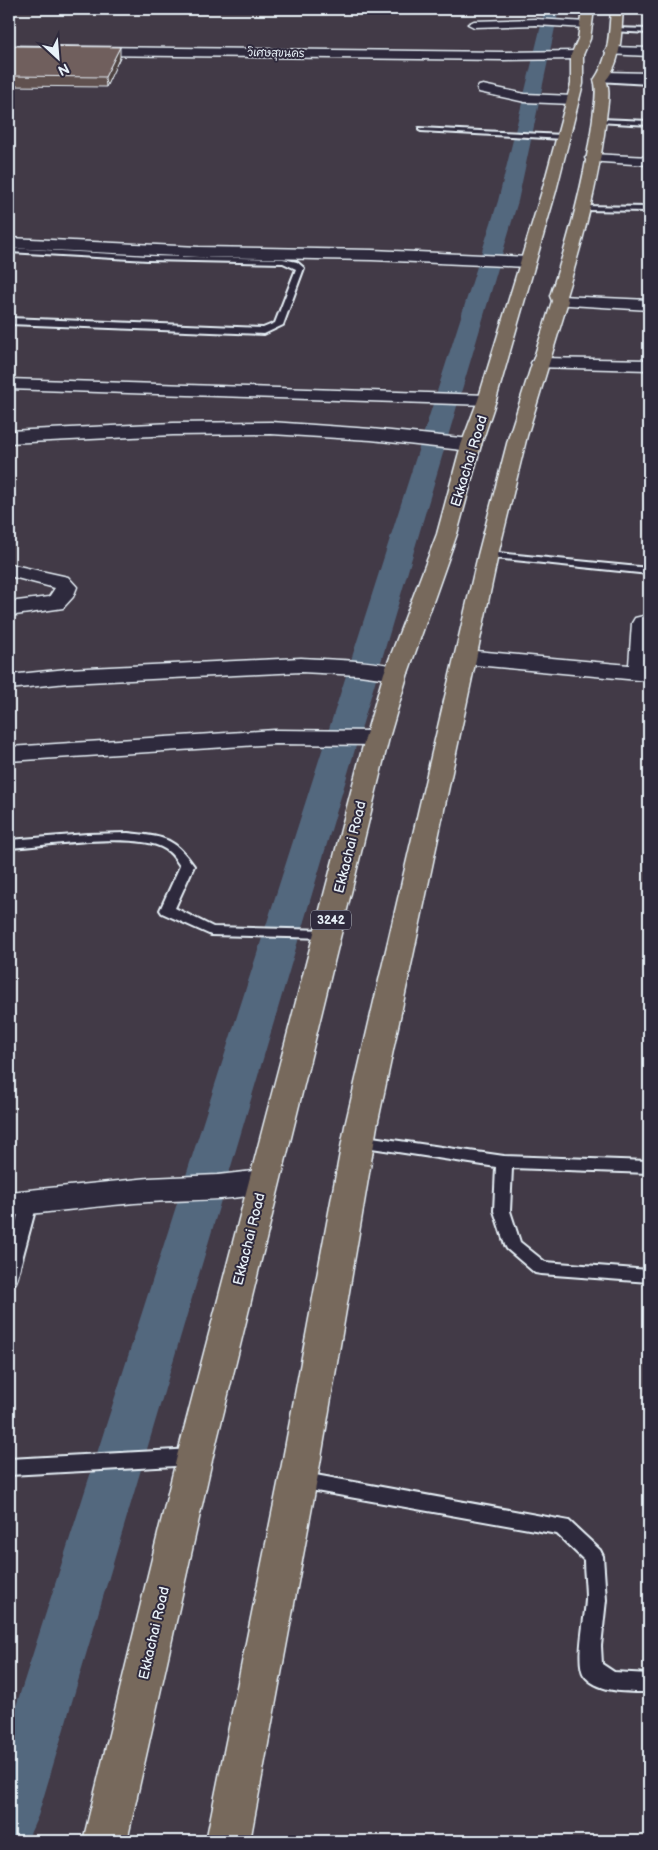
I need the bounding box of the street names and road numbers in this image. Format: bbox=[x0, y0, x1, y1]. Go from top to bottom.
street label: วิเศษสุขนคร bbox=[247, 45, 305, 62]
street label: Ekkachai Road bbox=[447, 413, 491, 509]
street label: Ekkachai Road bbox=[330, 799, 370, 895]
road number: 3242 bbox=[311, 910, 351, 930]
street label: Ekkachai Road bbox=[229, 1191, 269, 1287]
street label: Ekkachai Road bbox=[135, 1585, 173, 1681]

